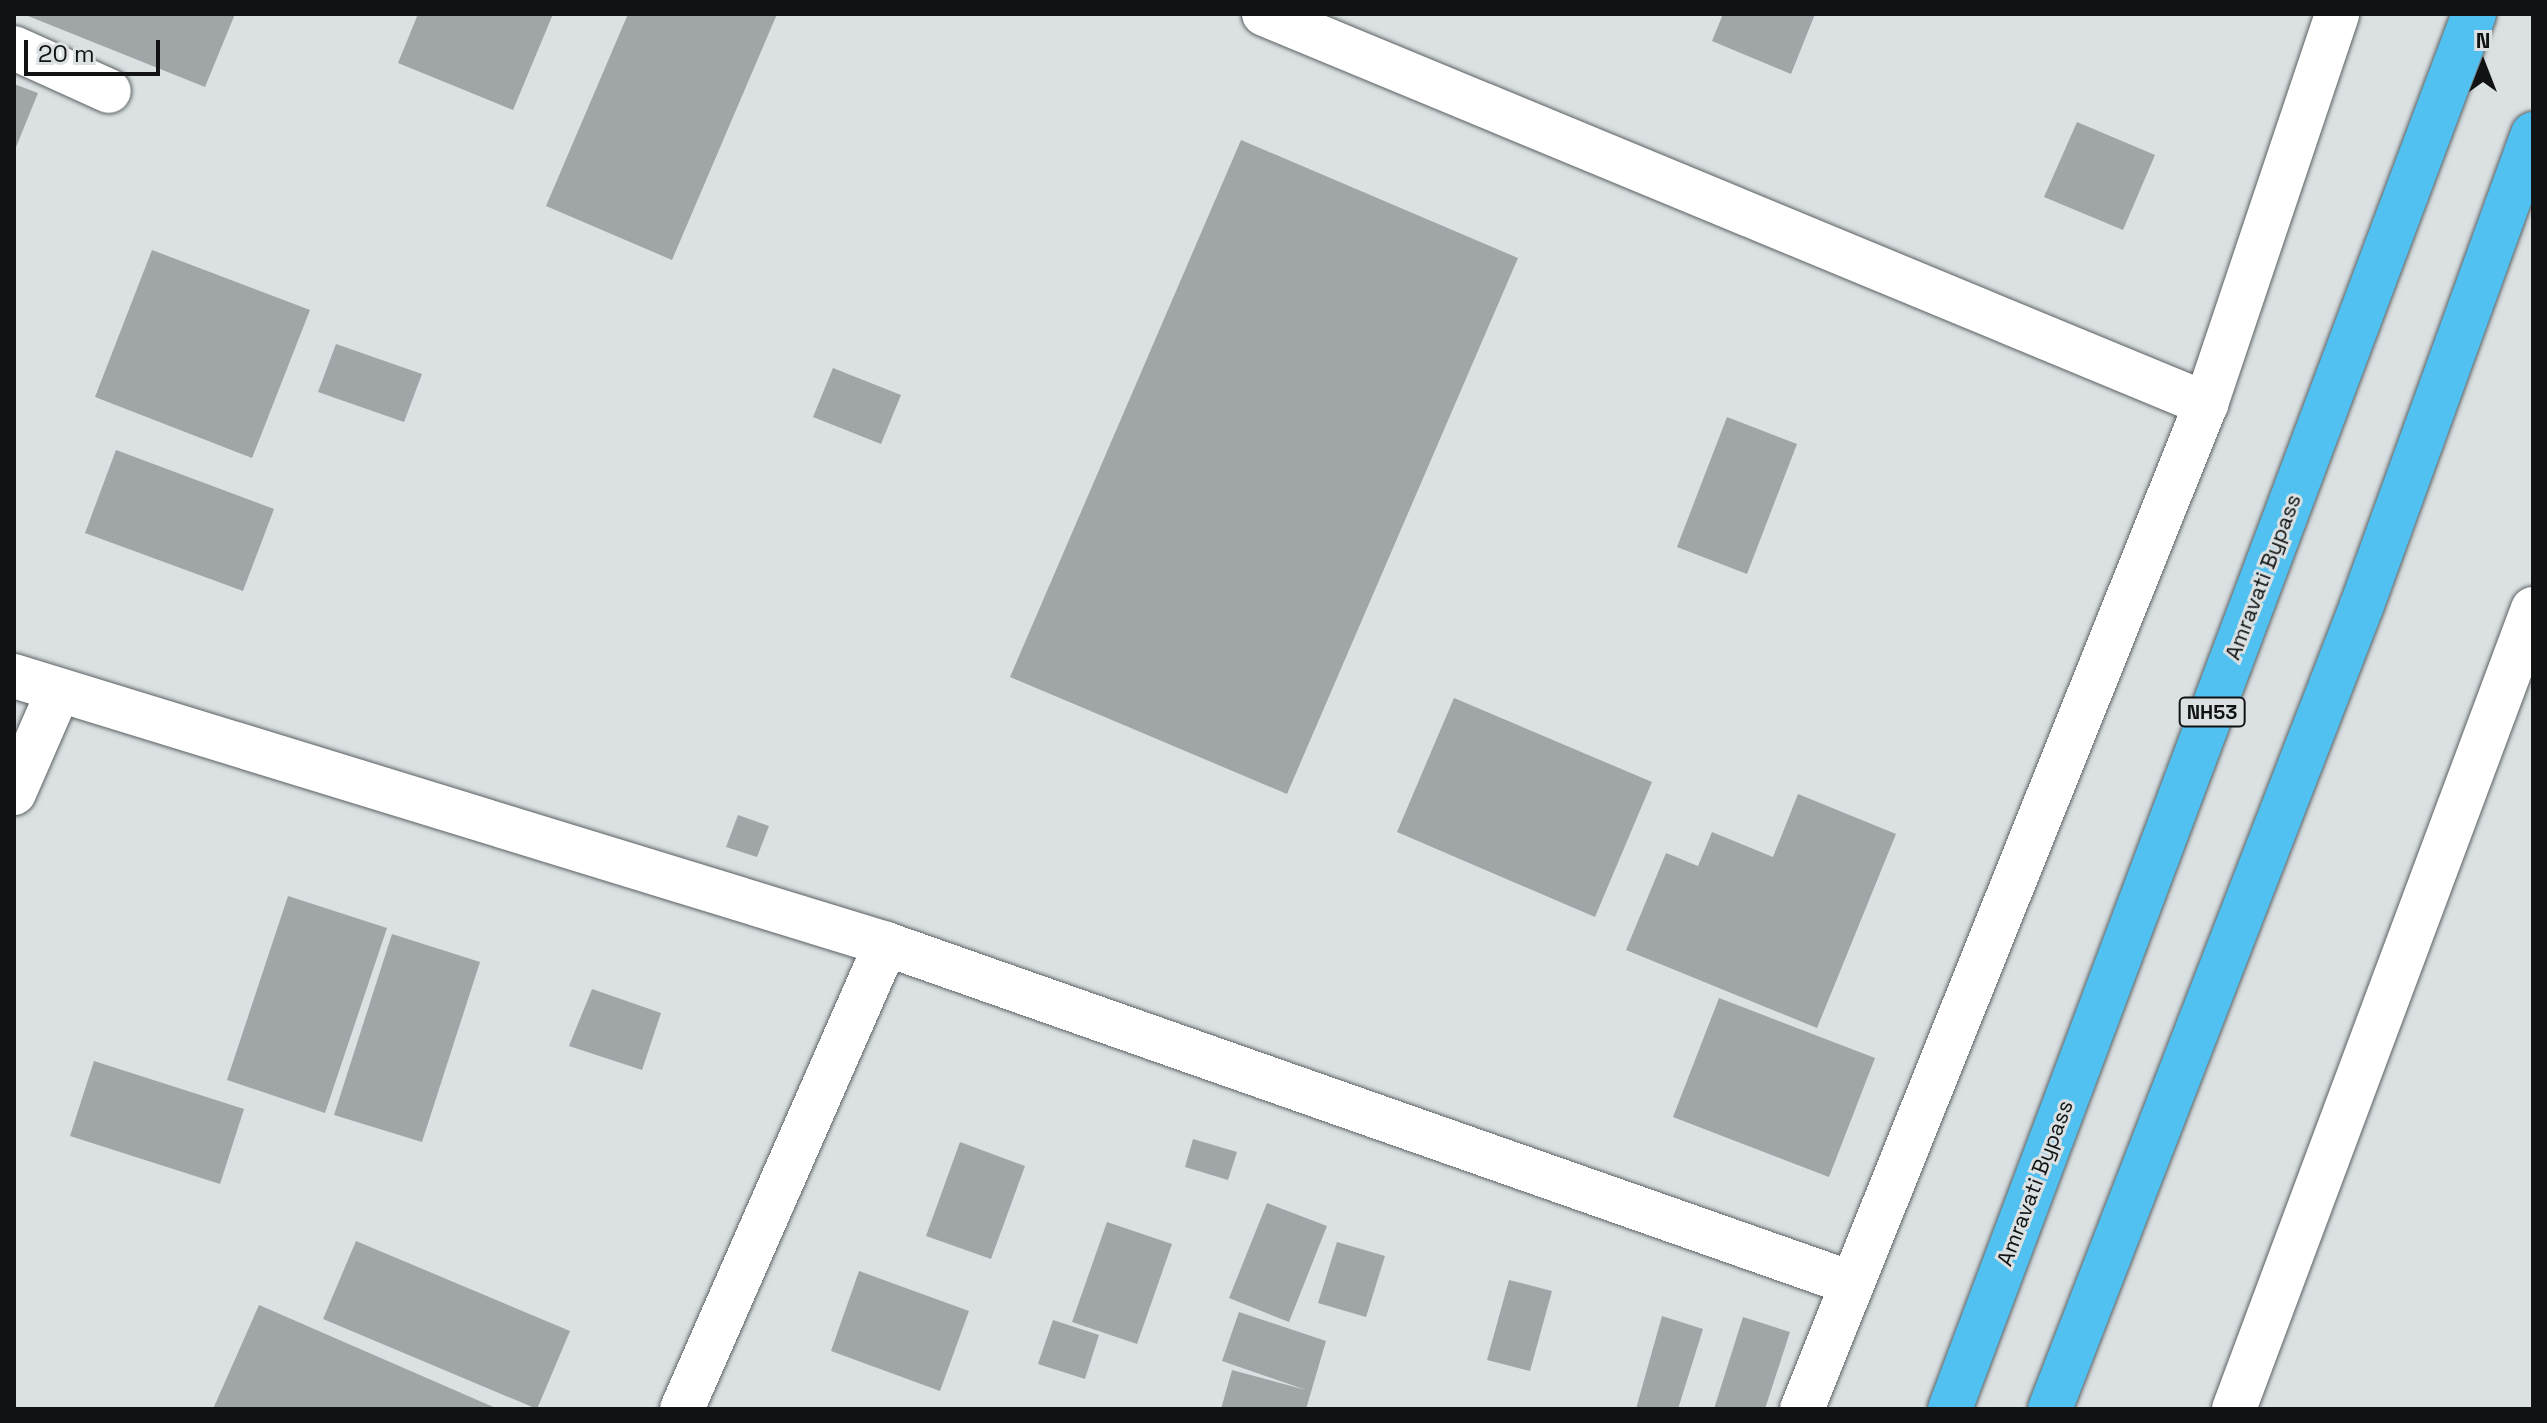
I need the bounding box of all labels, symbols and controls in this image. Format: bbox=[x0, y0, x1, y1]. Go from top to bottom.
scale bar bbox=[28, 24, 164, 74]
north arrow bbox=[2443, 24, 2523, 104]
text: N bbox=[2476, 26, 2490, 54]
text: 20 m bbox=[38, 38, 95, 69]
street label: Amravati Bypass bbox=[2219, 490, 2307, 664]
road number: NH53 bbox=[2178, 696, 2246, 728]
street label: Amravati Bypass bbox=[1991, 1096, 2079, 1270]

